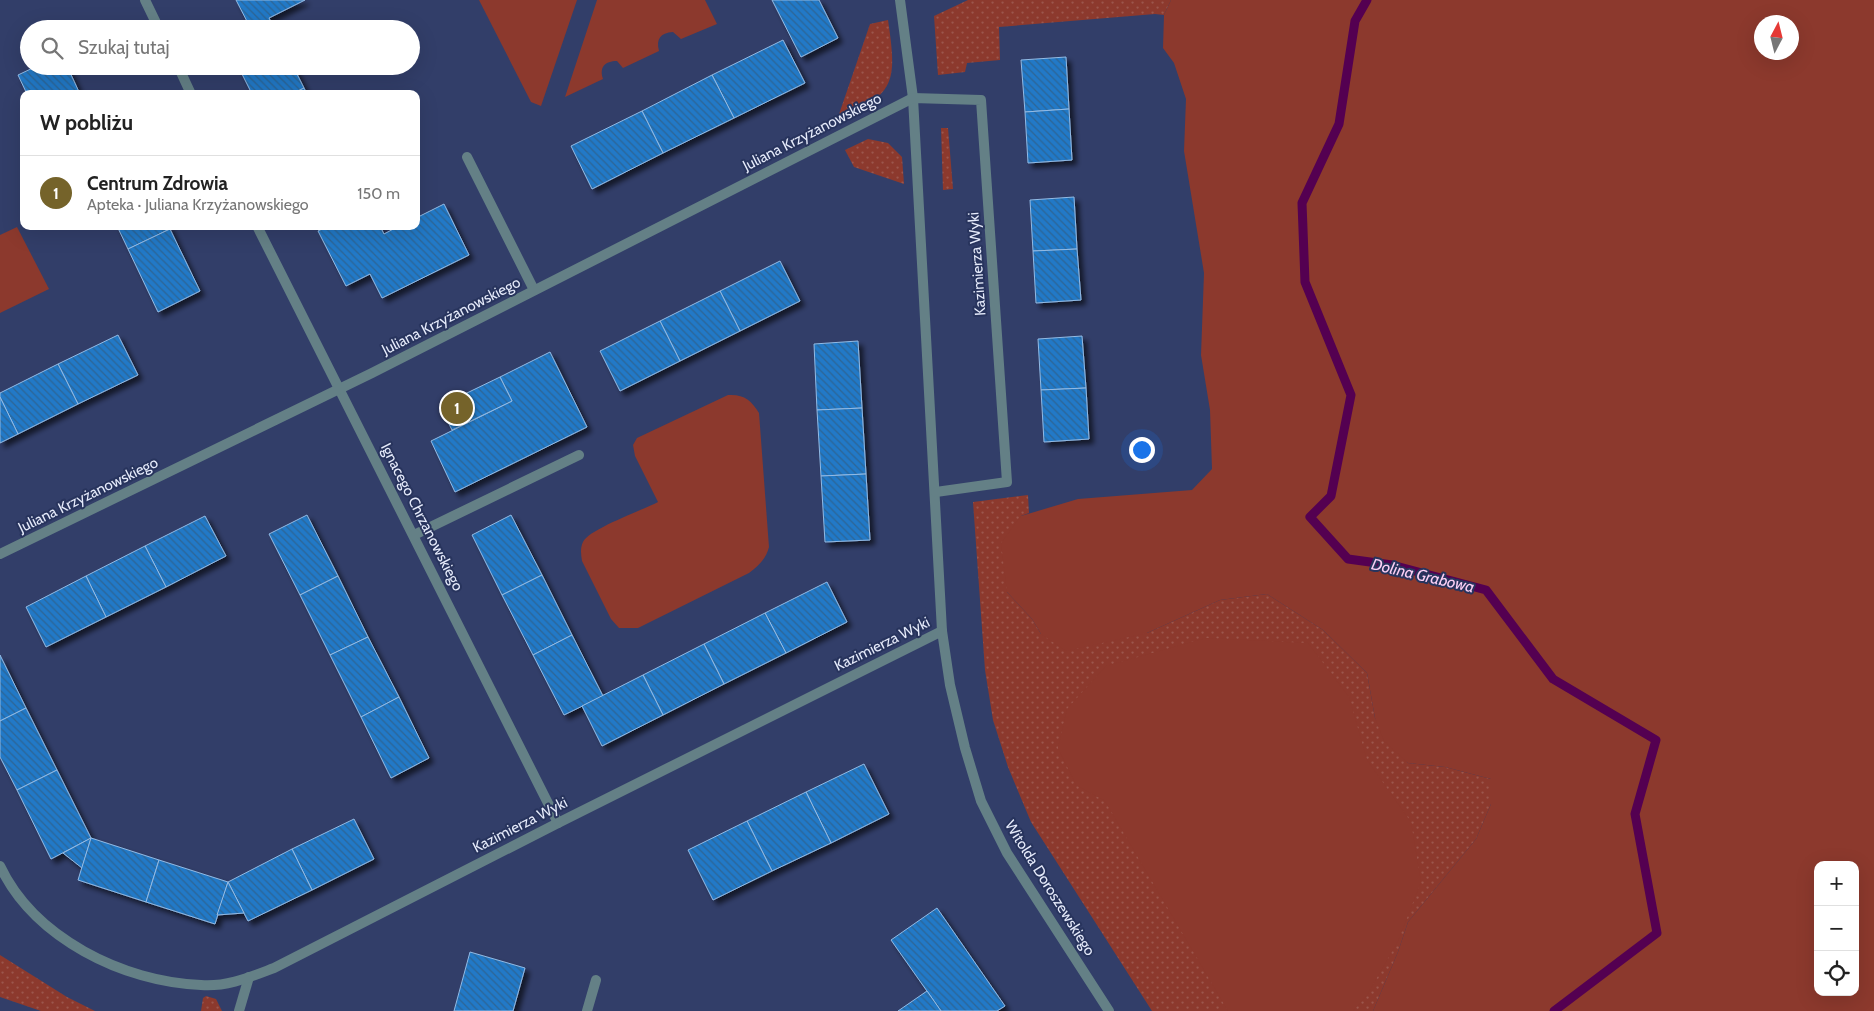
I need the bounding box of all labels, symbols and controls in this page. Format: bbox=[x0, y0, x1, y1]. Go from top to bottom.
north arrow bbox=[1754, 15, 1799, 60]
search box bbox=[20, 20, 420, 75]
icon: search bbox=[38, 34, 66, 62]
text: Szukaj tutaj bbox=[78, 36, 170, 59]
street label: Juliana Krzyżanowskiego bbox=[739, 89, 884, 175]
text: W pobliżu bbox=[40, 110, 133, 135]
text: Centrum Zdrowia bbox=[87, 172, 228, 195]
text: 1 bbox=[53, 184, 59, 203]
text: 150 m bbox=[357, 184, 400, 203]
text: Apteka · Juliana Krzyżanowskiego bbox=[87, 195, 309, 214]
street label: Kazimierza Wyki bbox=[964, 212, 990, 316]
street label: Juliana Krzyżanowskiego bbox=[378, 273, 523, 359]
pin: 1 bbox=[441, 389, 473, 427]
your location bbox=[1129, 437, 1155, 463]
street label: Ignacego Chrzanowskiego bbox=[377, 440, 467, 594]
street label: Juliana Krzyżanowskiego bbox=[14, 453, 161, 537]
water label: Dolina Grabowa bbox=[1369, 554, 1476, 597]
street label: Kazimierza Wyki bbox=[831, 613, 933, 675]
street label: Kazimierza Wyki bbox=[470, 793, 570, 857]
street label: Witolda Doroszewskiego bbox=[1001, 817, 1099, 959]
map controls bbox=[1814, 861, 1859, 996]
button: + bbox=[1814, 861, 1859, 906]
button: − bbox=[1814, 906, 1859, 951]
button: locate bbox=[1814, 951, 1859, 996]

